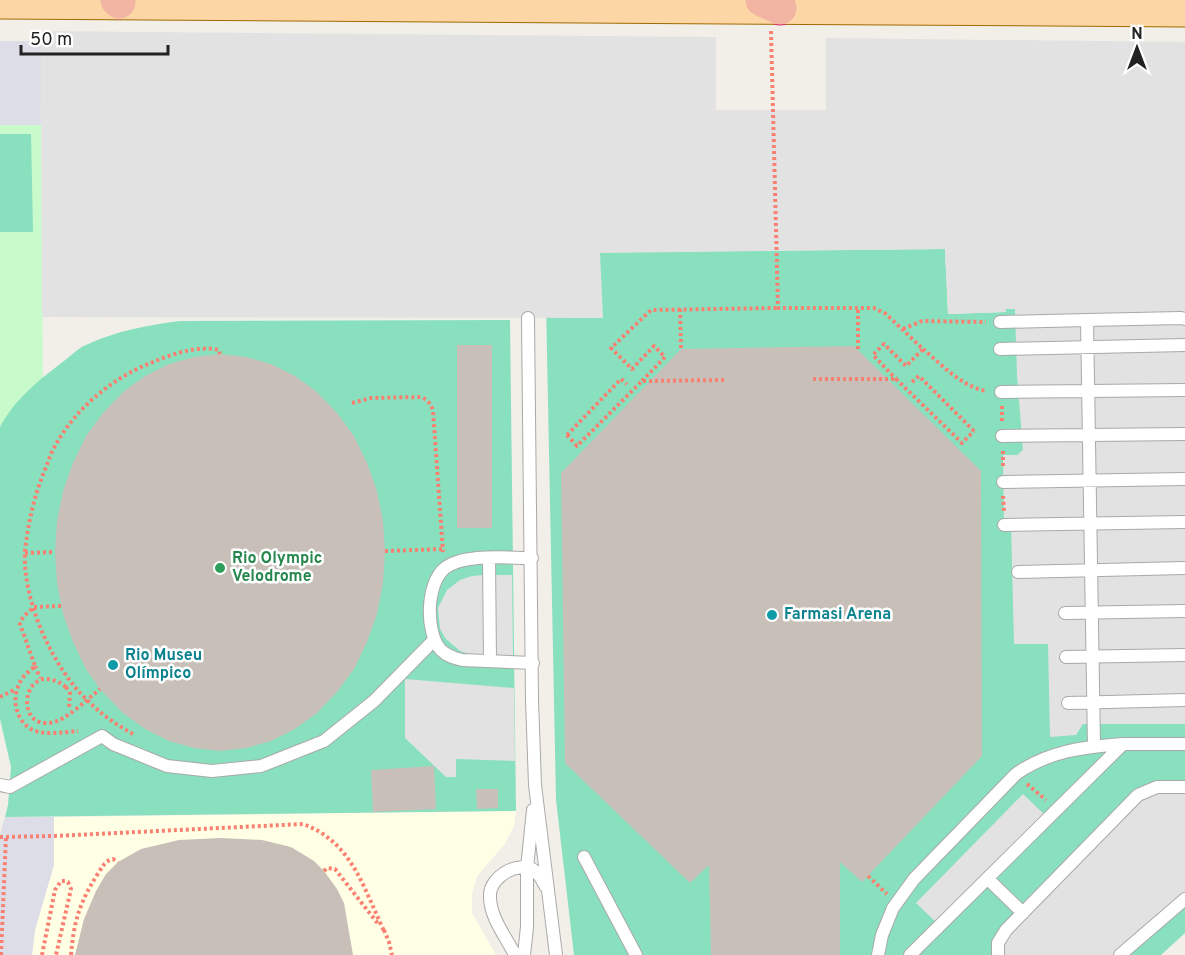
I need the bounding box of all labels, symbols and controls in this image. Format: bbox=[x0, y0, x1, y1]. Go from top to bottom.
scale bar bbox=[21, 18, 168, 56]
north arrow bbox=[1107, 18, 1167, 78]
text: N bbox=[1131, 25, 1143, 45]
text: 50 m bbox=[30, 29, 72, 52]
place label: Rio Olympic Velodrome bbox=[232, 549, 323, 587]
marker: Rio Olympic Velodrome bbox=[213, 561, 227, 575]
place label: Farmasi Arena bbox=[784, 605, 891, 625]
marker: Farmasi Arena bbox=[765, 608, 779, 622]
place label: Rio Museu Olímpico bbox=[125, 646, 202, 684]
marker: Rio Museu Olímpico bbox=[106, 658, 120, 672]

